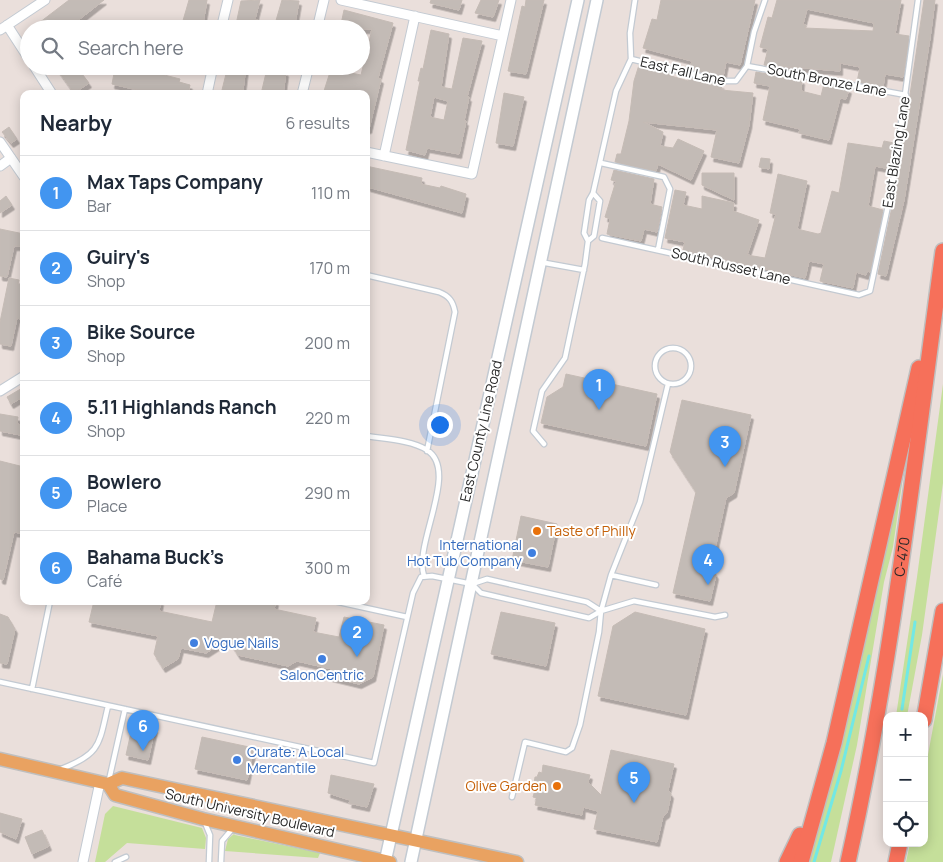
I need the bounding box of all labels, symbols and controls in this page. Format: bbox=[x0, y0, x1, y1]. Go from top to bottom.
search box bbox=[20, 20, 370, 75]
icon: search bbox=[38, 34, 66, 62]
text: Search here bbox=[78, 35, 184, 61]
street label: East Fall Lane bbox=[639, 51, 728, 90]
street label: South Bronze Lane bbox=[766, 59, 888, 100]
street label: East Blazing Lane bbox=[877, 95, 914, 209]
text: Nearby bbox=[40, 109, 112, 137]
text: 6 results bbox=[285, 112, 350, 134]
text: Max Taps Company bbox=[87, 169, 263, 195]
text: 1 bbox=[52, 182, 60, 204]
text: 110 m bbox=[311, 182, 350, 204]
text: Bar bbox=[87, 195, 111, 217]
street label: South Russet Lane bbox=[670, 243, 793, 288]
text: Guiry's bbox=[87, 244, 150, 270]
text: 2 bbox=[51, 257, 61, 279]
text: 170 m bbox=[309, 257, 350, 279]
text: Shop bbox=[87, 270, 125, 292]
text: Bike Source bbox=[87, 319, 195, 345]
text: 3 bbox=[51, 332, 61, 354]
text: 200 m bbox=[305, 332, 350, 354]
text: Shop bbox=[87, 345, 125, 367]
street label: East County Line Road bbox=[455, 358, 506, 504]
pin: 1 bbox=[583, 369, 615, 410]
text: 5.11 Highlands Ranch bbox=[87, 394, 277, 420]
text: 4 bbox=[51, 407, 61, 429]
text: 220 m bbox=[305, 407, 350, 429]
your location bbox=[427, 412, 453, 438]
text: Shop bbox=[87, 420, 125, 442]
pin: 3 bbox=[709, 426, 741, 467]
text: Bowlero bbox=[87, 469, 162, 495]
text: 5 bbox=[51, 482, 61, 504]
text: 290 m bbox=[304, 482, 350, 504]
text: Place bbox=[87, 495, 127, 517]
place label: Taste of Philly bbox=[547, 521, 636, 540]
marker: Taste of Philly bbox=[531, 525, 543, 537]
place label: International Hot Tub Company bbox=[407, 535, 523, 570]
street label: C-470 bbox=[889, 536, 914, 578]
text: Bahama Buck’s bbox=[87, 544, 224, 570]
pin: 4 bbox=[692, 544, 724, 585]
marker: International Hot Tub Company bbox=[526, 547, 538, 559]
text: 6 bbox=[51, 557, 61, 579]
text: 300 m bbox=[305, 557, 350, 579]
text: Café bbox=[87, 570, 122, 592]
pin: 2 bbox=[341, 616, 373, 657]
place label: Vogue Nails bbox=[204, 633, 279, 652]
marker: Vogue Nails bbox=[188, 637, 200, 649]
marker: SalonCentric bbox=[316, 653, 328, 665]
place label: SalonCentric bbox=[280, 665, 364, 684]
pin: 6 bbox=[127, 710, 159, 751]
map controls bbox=[883, 712, 928, 847]
button: + bbox=[883, 712, 928, 757]
place label: Curate: A Local Mercantile bbox=[247, 742, 344, 777]
marker: Curate: A Local Mercantile bbox=[231, 754, 243, 766]
button: − bbox=[883, 757, 928, 802]
pin: 5 bbox=[618, 762, 650, 803]
place label: Olive Garden bbox=[465, 776, 547, 795]
marker: Olive Garden bbox=[551, 780, 563, 792]
street label: South University Boulevard bbox=[164, 784, 337, 841]
button: locate bbox=[883, 802, 928, 847]

